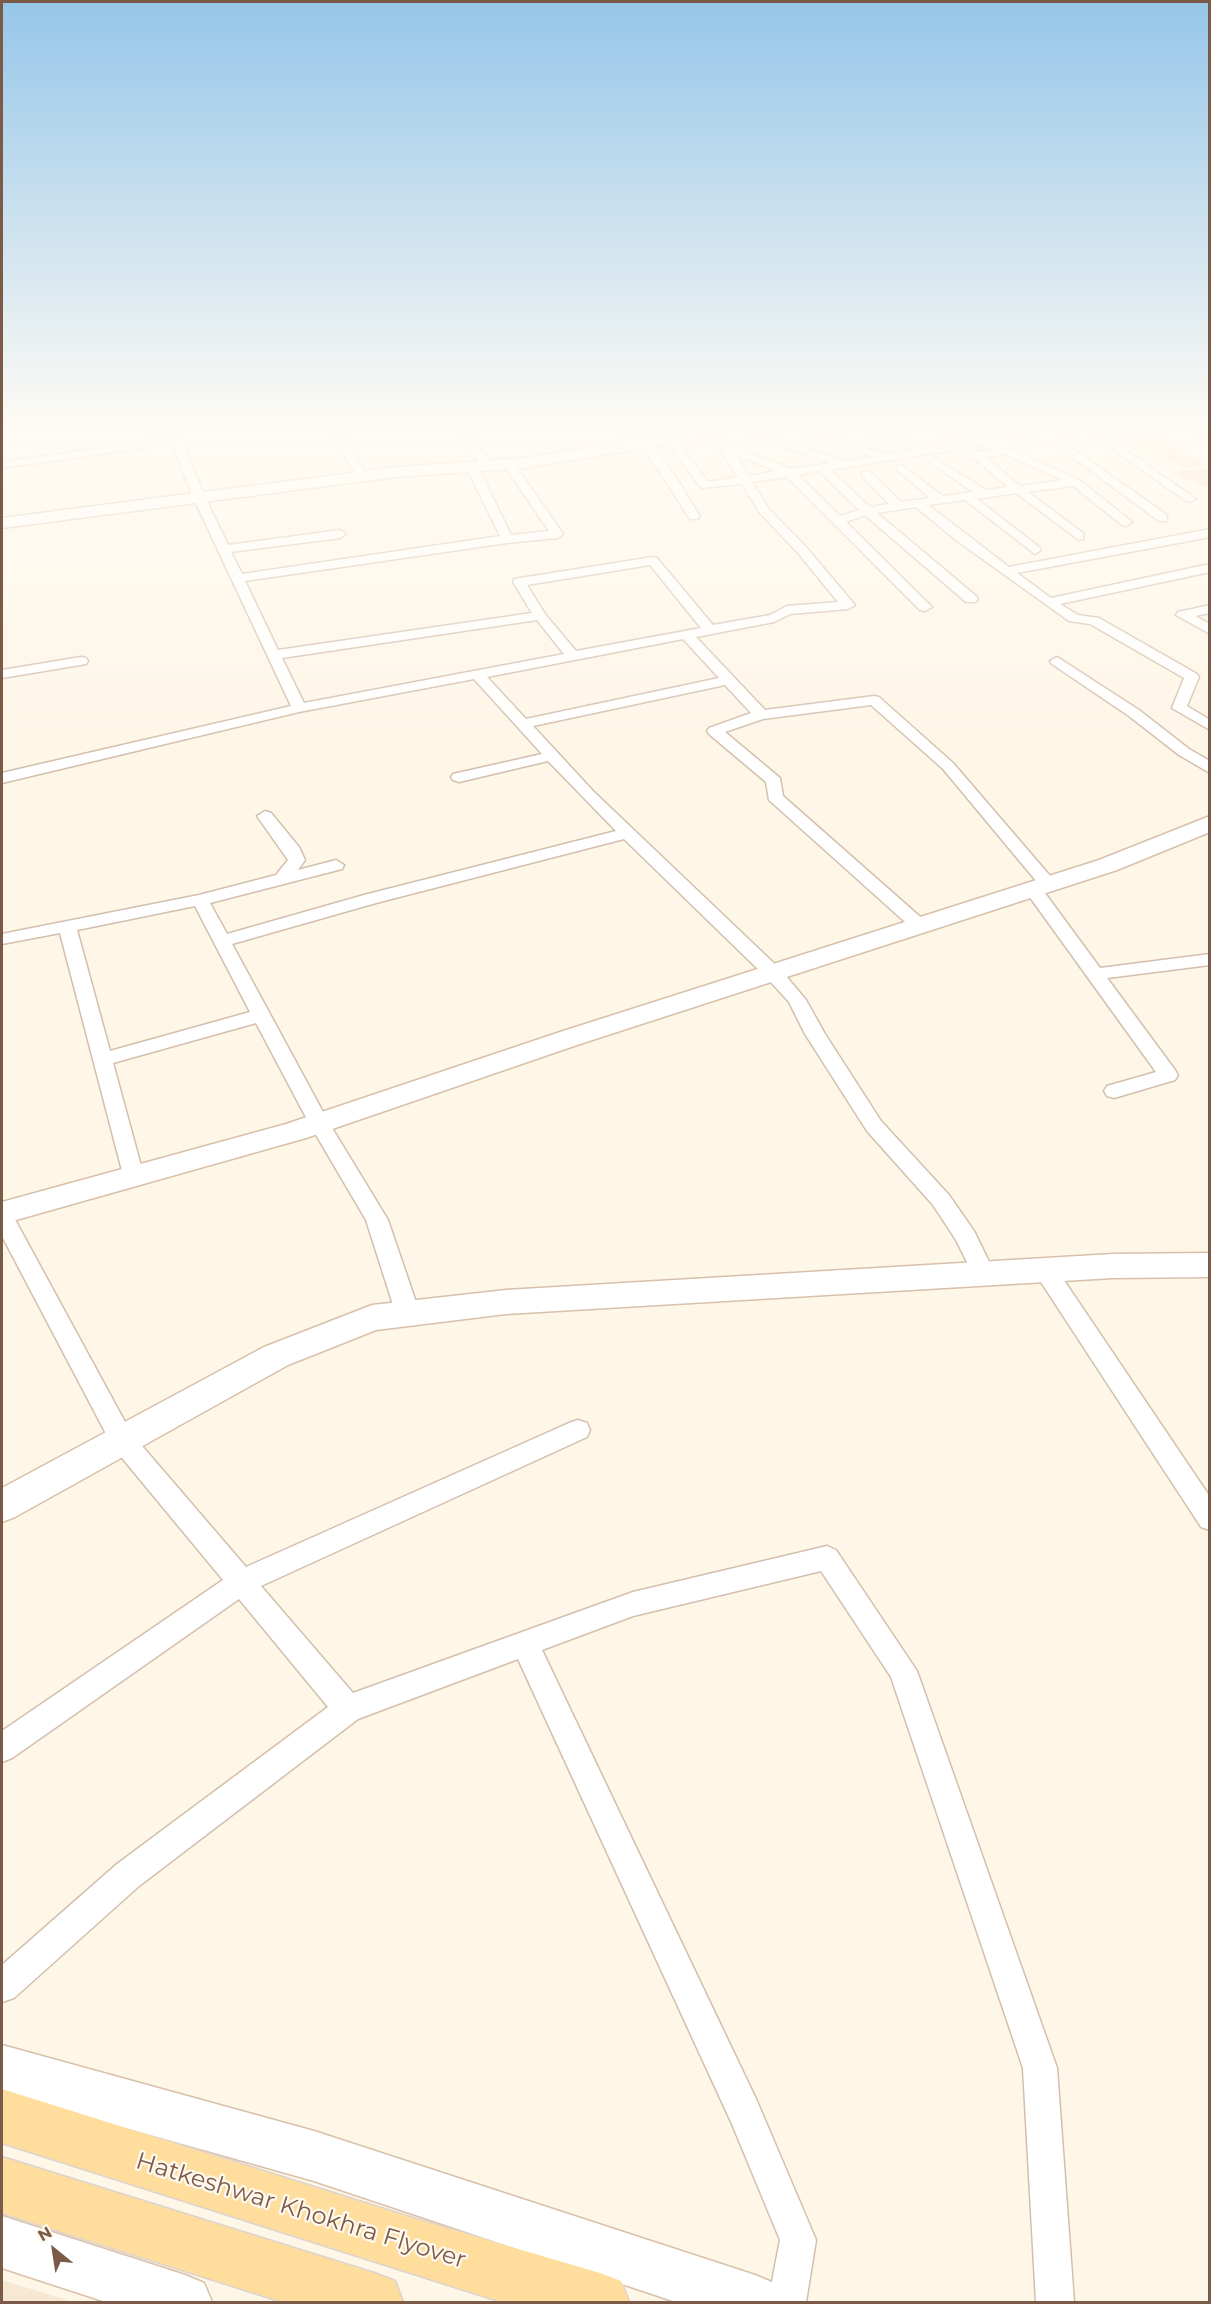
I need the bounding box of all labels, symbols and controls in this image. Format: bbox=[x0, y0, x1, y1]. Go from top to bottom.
street label: Hatkeshwar Khokhra Flyover bbox=[132, 2147, 470, 2275]
north arrow bbox=[24, 2220, 84, 2280]
text: N bbox=[34, 2223, 55, 2245]

